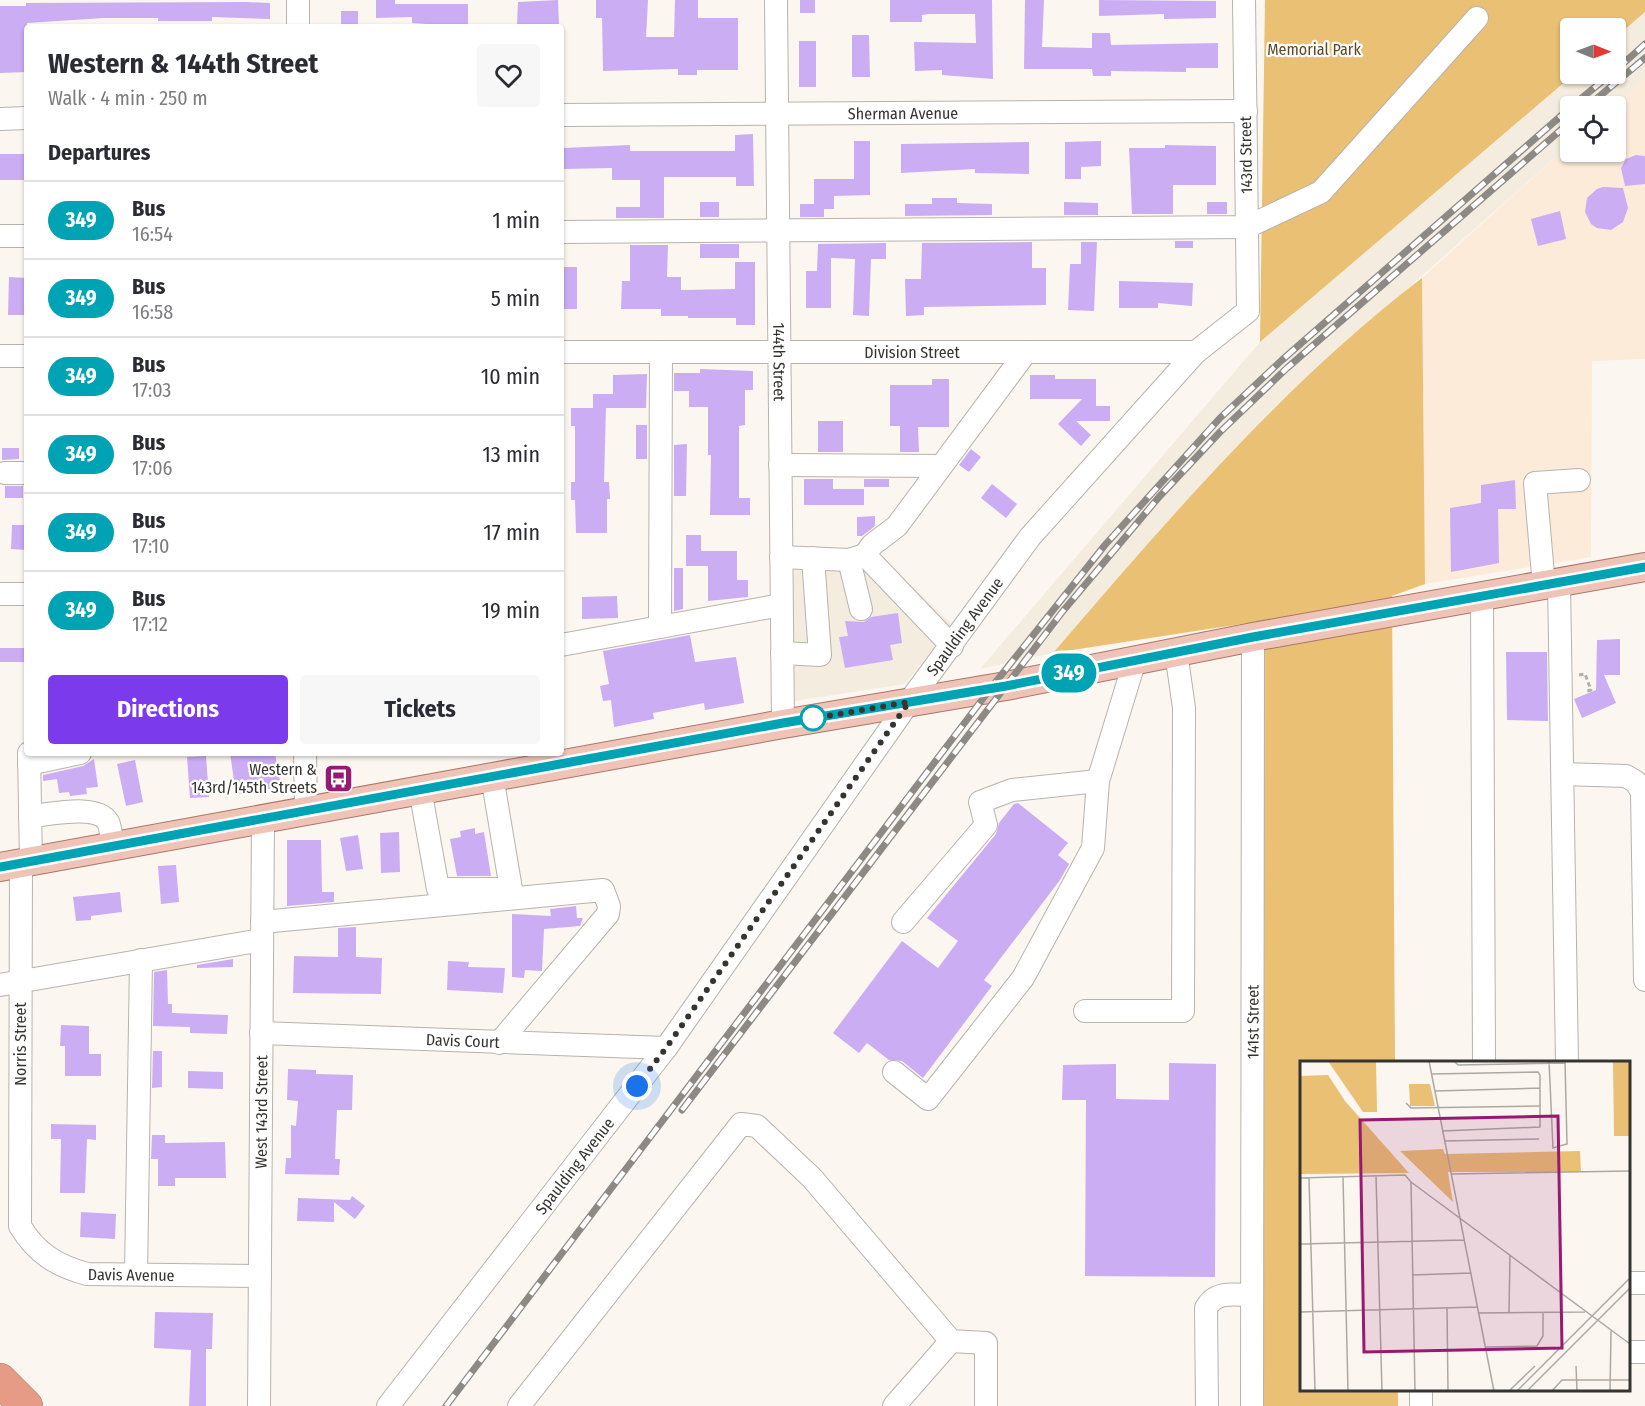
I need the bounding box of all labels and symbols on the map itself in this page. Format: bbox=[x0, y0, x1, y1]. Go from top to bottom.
north arrow bbox=[1560, 18, 1626, 84]
park label: Memorial Park bbox=[1267, 40, 1361, 59]
street label: Sherman Avenue bbox=[848, 103, 958, 123]
street label: 143rd Street bbox=[1236, 115, 1256, 194]
street label: 144th Street bbox=[770, 323, 789, 402]
street label: Division Street bbox=[864, 343, 960, 362]
street label: Spaulding Avenue bbox=[922, 573, 1007, 679]
line badge: 349 bbox=[1034, 654, 1104, 692]
unlabelled marker bbox=[800, 705, 826, 731]
place label: Western & 143rd/145th Streets bbox=[191, 760, 317, 797]
bus stop icon: Western & 143rd/145th Streets bbox=[322, 762, 354, 794]
street label: 141st Street bbox=[1243, 984, 1262, 1059]
street label: Norris Street bbox=[11, 1002, 30, 1086]
street label: Davis Court bbox=[426, 1030, 501, 1051]
street label: West 143rd Street bbox=[251, 1054, 271, 1169]
inset map bbox=[1300, 1061, 1630, 1391]
your location bbox=[622, 1071, 652, 1101]
street label: Spaulding Avenue bbox=[531, 1114, 618, 1218]
street label: Davis Avenue bbox=[88, 1265, 175, 1285]

